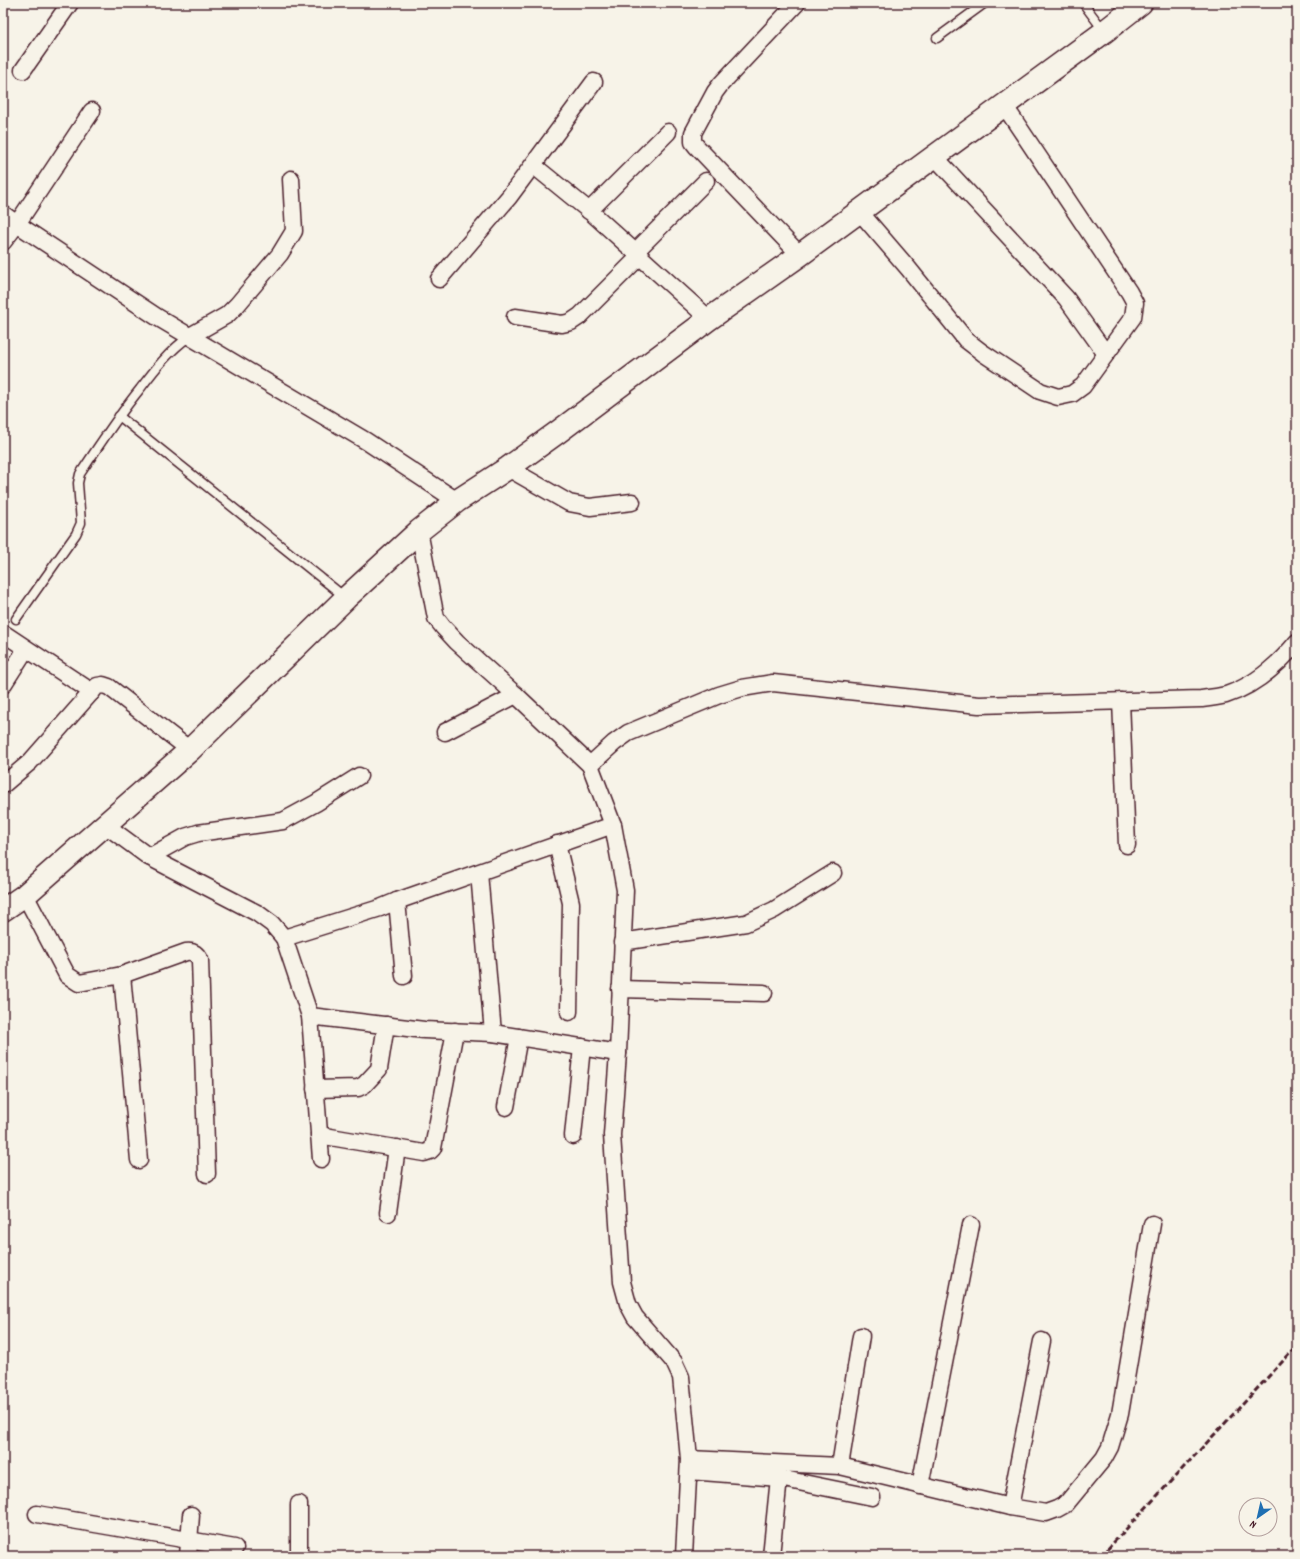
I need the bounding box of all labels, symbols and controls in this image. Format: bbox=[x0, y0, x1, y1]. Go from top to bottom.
north arrow bbox=[1238, 1497, 1278, 1537]
text: N bbox=[1246, 1515, 1260, 1532]

